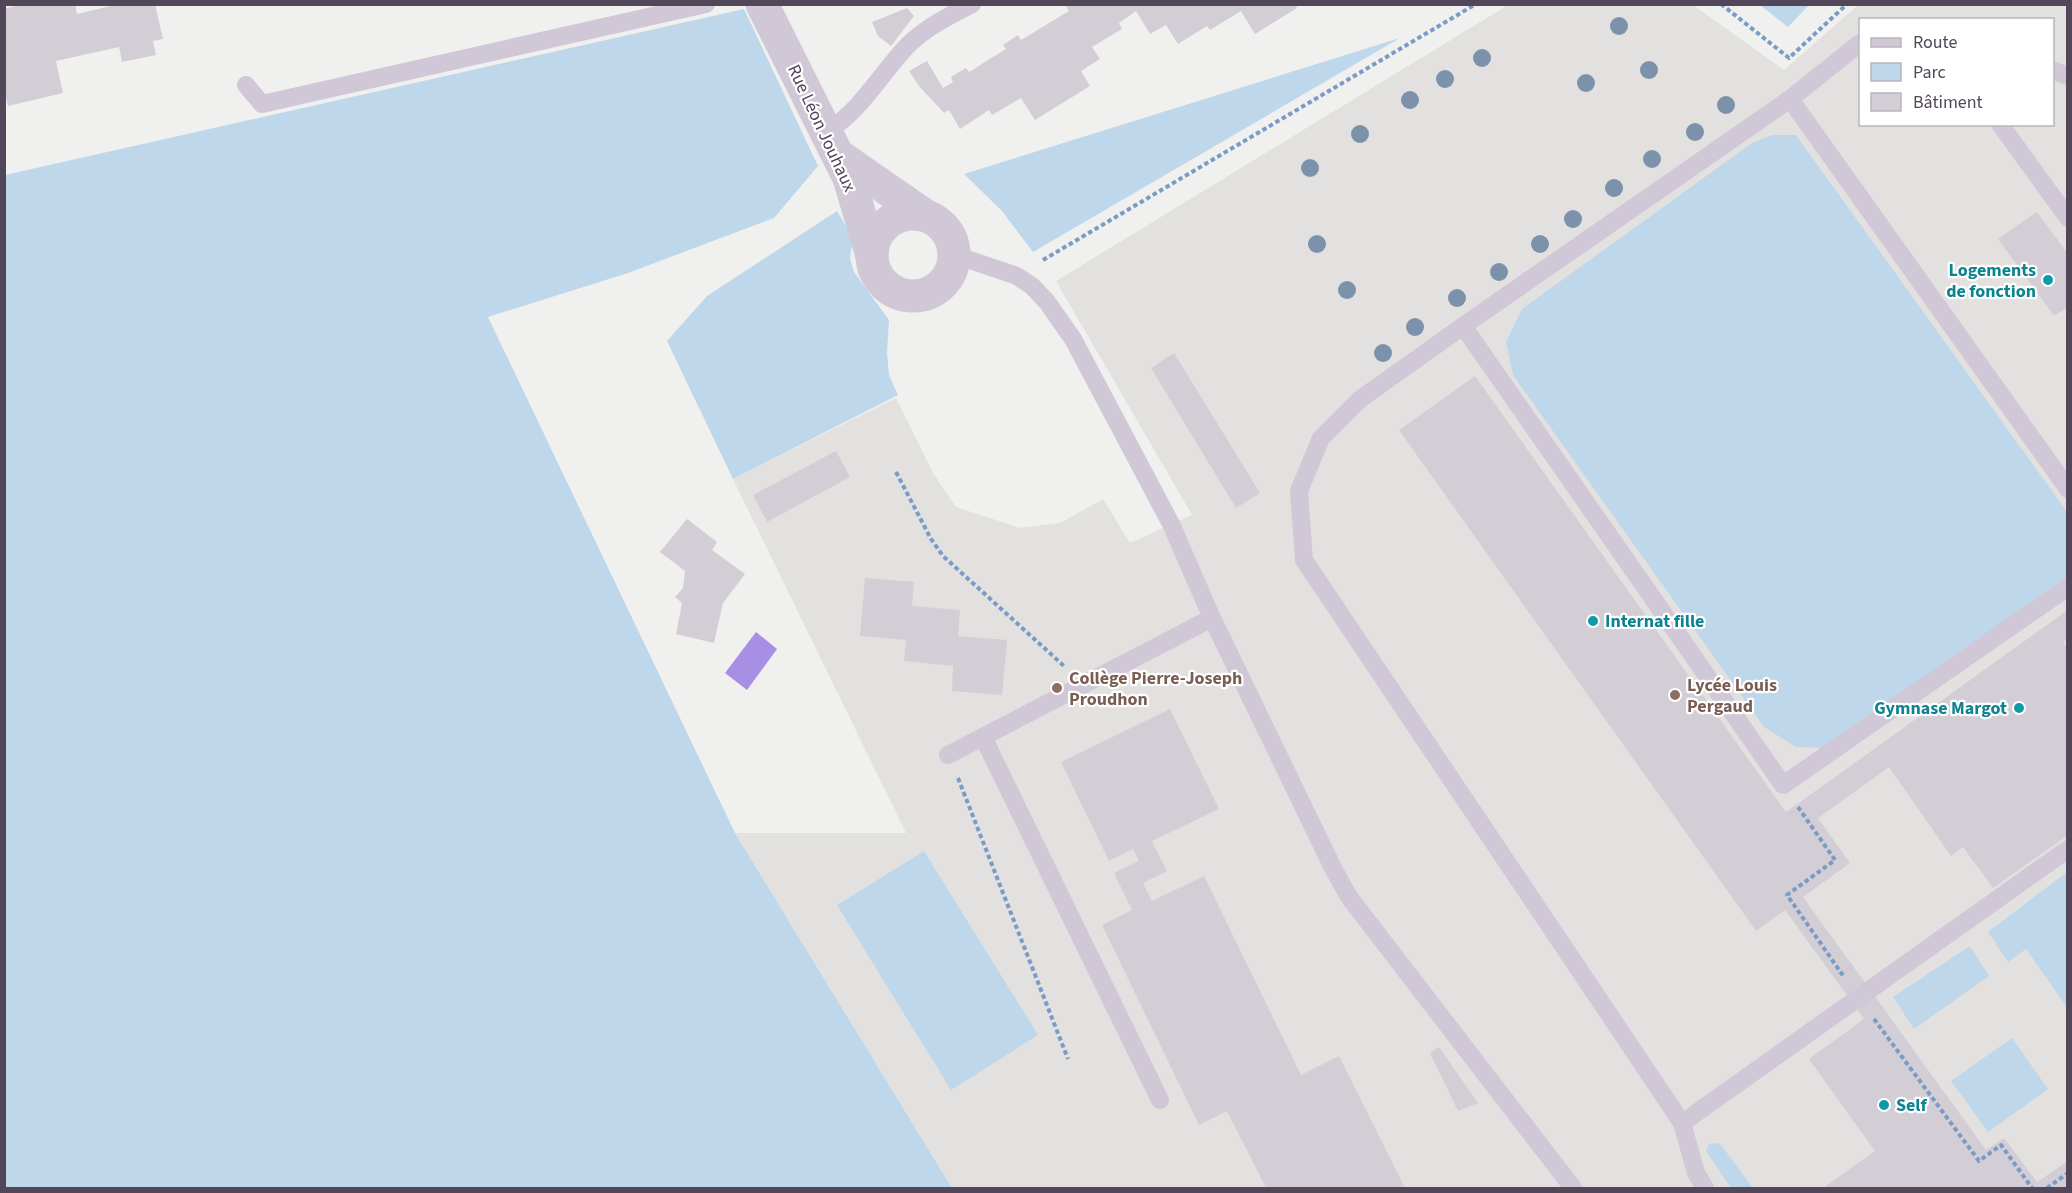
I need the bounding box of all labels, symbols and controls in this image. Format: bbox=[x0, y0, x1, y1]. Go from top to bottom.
legend bbox=[1859, 18, 2054, 126]
text: Route bbox=[1913, 30, 1957, 55]
street label: Rue Léon Jouhaux bbox=[781, 60, 862, 196]
text: Parc bbox=[1913, 60, 1946, 85]
text: Bâtiment bbox=[1913, 90, 1983, 115]
place label: Logements de fonction bbox=[1946, 258, 2036, 304]
marker: Logements de fonction bbox=[2041, 273, 2055, 287]
place label: Internat fille bbox=[1605, 609, 1704, 634]
marker: Internat fille bbox=[1586, 614, 1600, 628]
place label: Collège Pierre-Joseph Proudhon bbox=[1069, 666, 1242, 712]
place label: Lycée Louis Pergaud bbox=[1687, 673, 1777, 719]
marker: Collège Pierre-Joseph Proudhon bbox=[1050, 681, 1064, 695]
marker: Lycée Louis Pergaud bbox=[1668, 688, 1682, 702]
place label: Gymnase Margot bbox=[1874, 696, 2007, 721]
marker: Gymnase Margot bbox=[2012, 701, 2026, 715]
place label: Self bbox=[1896, 1093, 1927, 1118]
marker: Self bbox=[1877, 1098, 1891, 1112]

